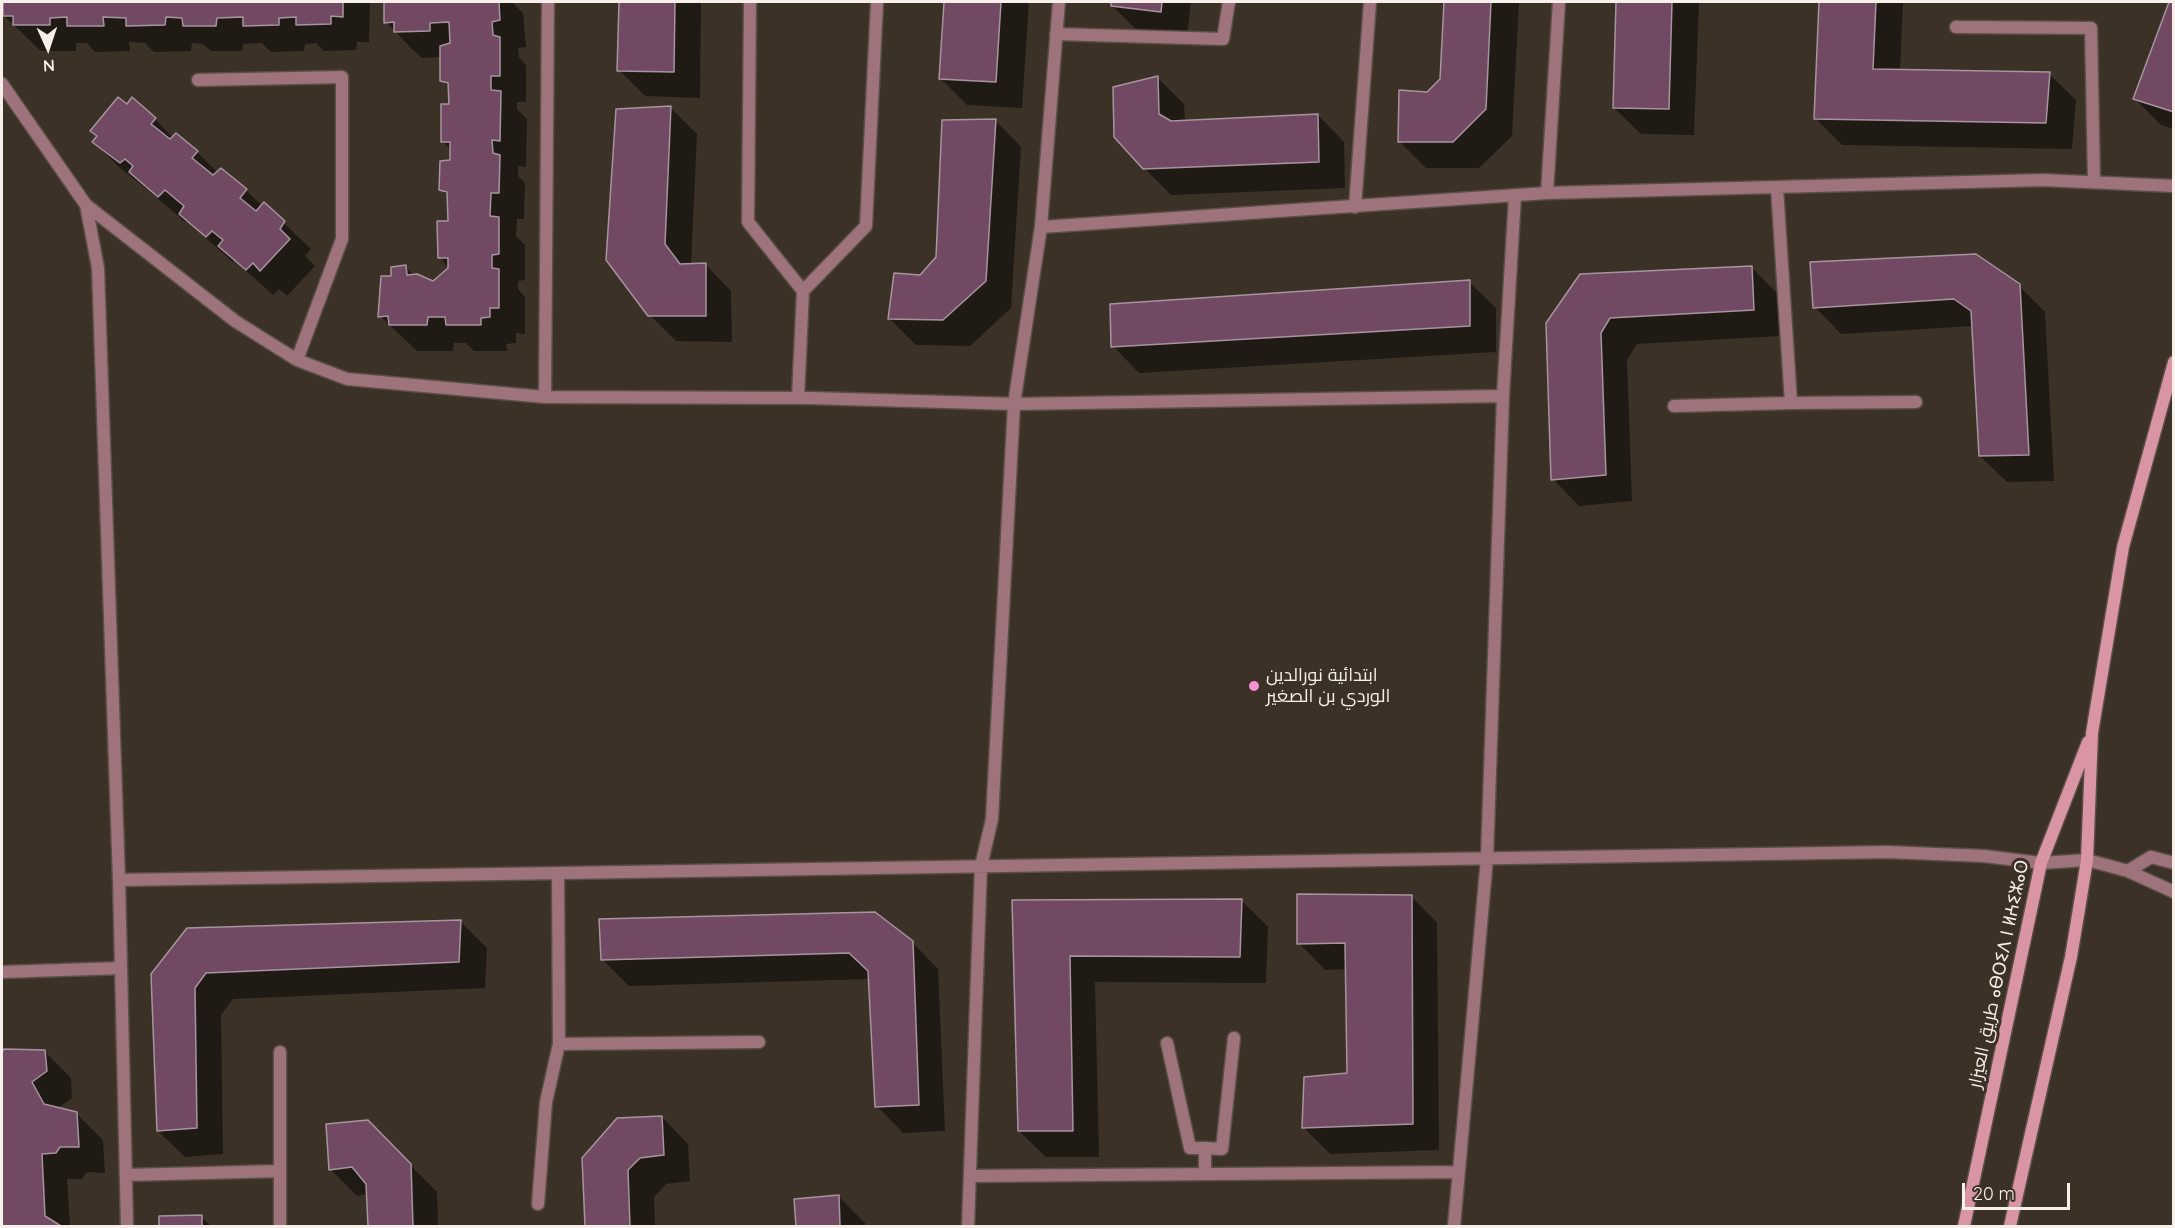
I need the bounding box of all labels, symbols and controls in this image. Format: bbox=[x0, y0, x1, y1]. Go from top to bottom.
north arrow bbox=[18, 18, 78, 78]
text: N bbox=[43, 56, 55, 76]
place label: ابتدائية نورالدين الوردي بن الصغير bbox=[1266, 665, 1390, 708]
marker: ابتدائية نورالدين الوردي بن الصغير bbox=[1247, 679, 1261, 693]
street label: طريق العيزار ⴰⴱⵔⵉⴷ ⵏ ⵍⵄⵉⵣⴰⵔ bbox=[1964, 858, 2034, 1090]
scale bar bbox=[1965, 1171, 2073, 1209]
text: 20 m bbox=[1973, 1182, 2015, 1205]

